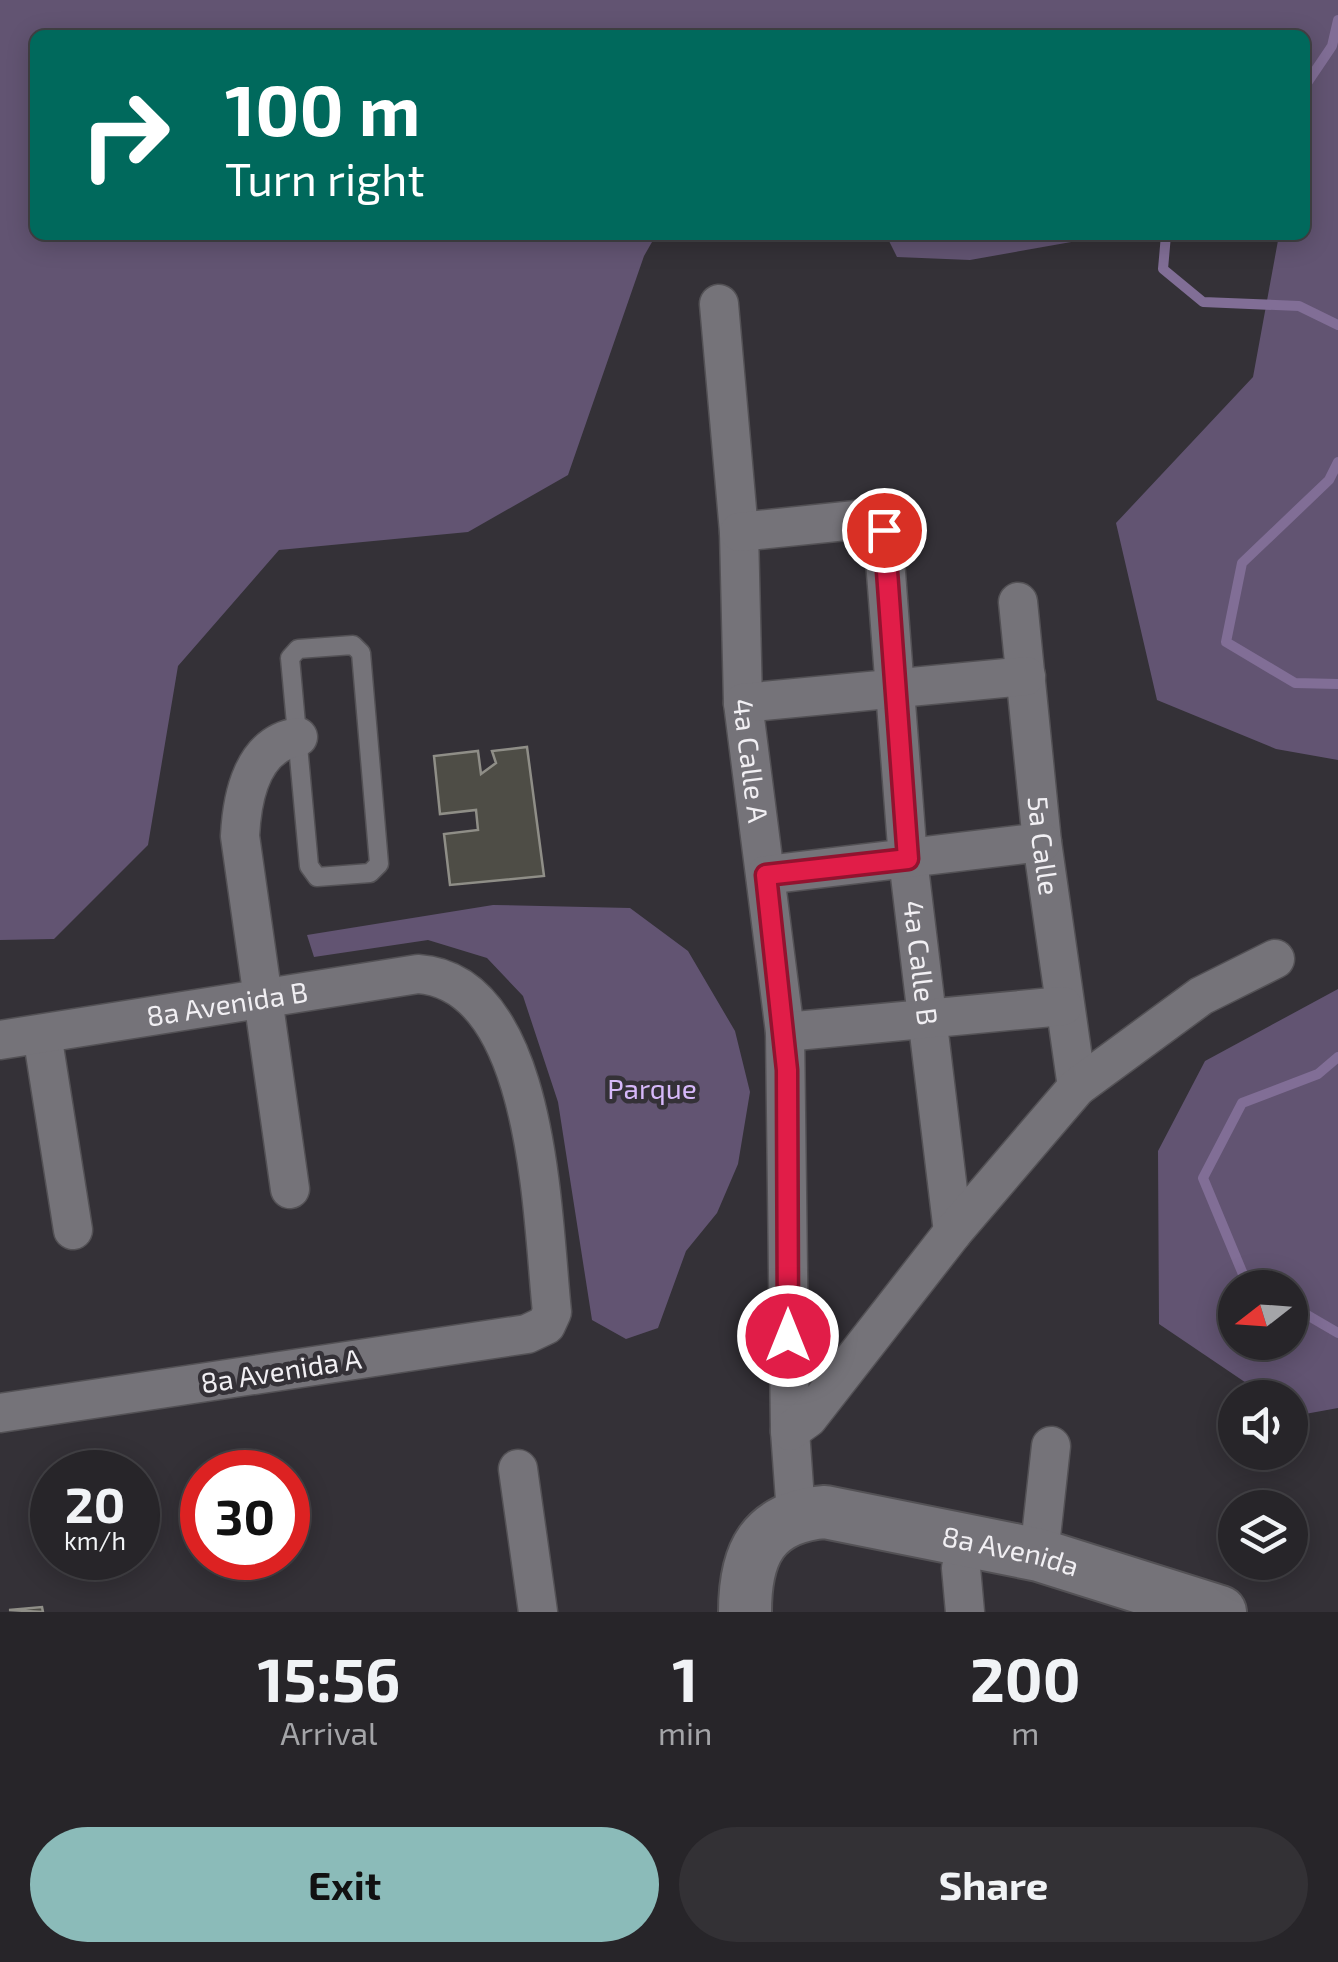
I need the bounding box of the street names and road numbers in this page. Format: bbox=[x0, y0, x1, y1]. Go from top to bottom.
street label: 4a Calle A bbox=[727, 696, 776, 825]
street label: 5a Calle bbox=[1021, 794, 1067, 897]
street label: 4a Calle B bbox=[897, 898, 946, 1027]
street label: 8a Avenida B bbox=[144, 974, 310, 1033]
street label: 8a Avenida A bbox=[198, 1340, 364, 1399]
street label: 8a Avenida bbox=[939, 1518, 1083, 1582]

